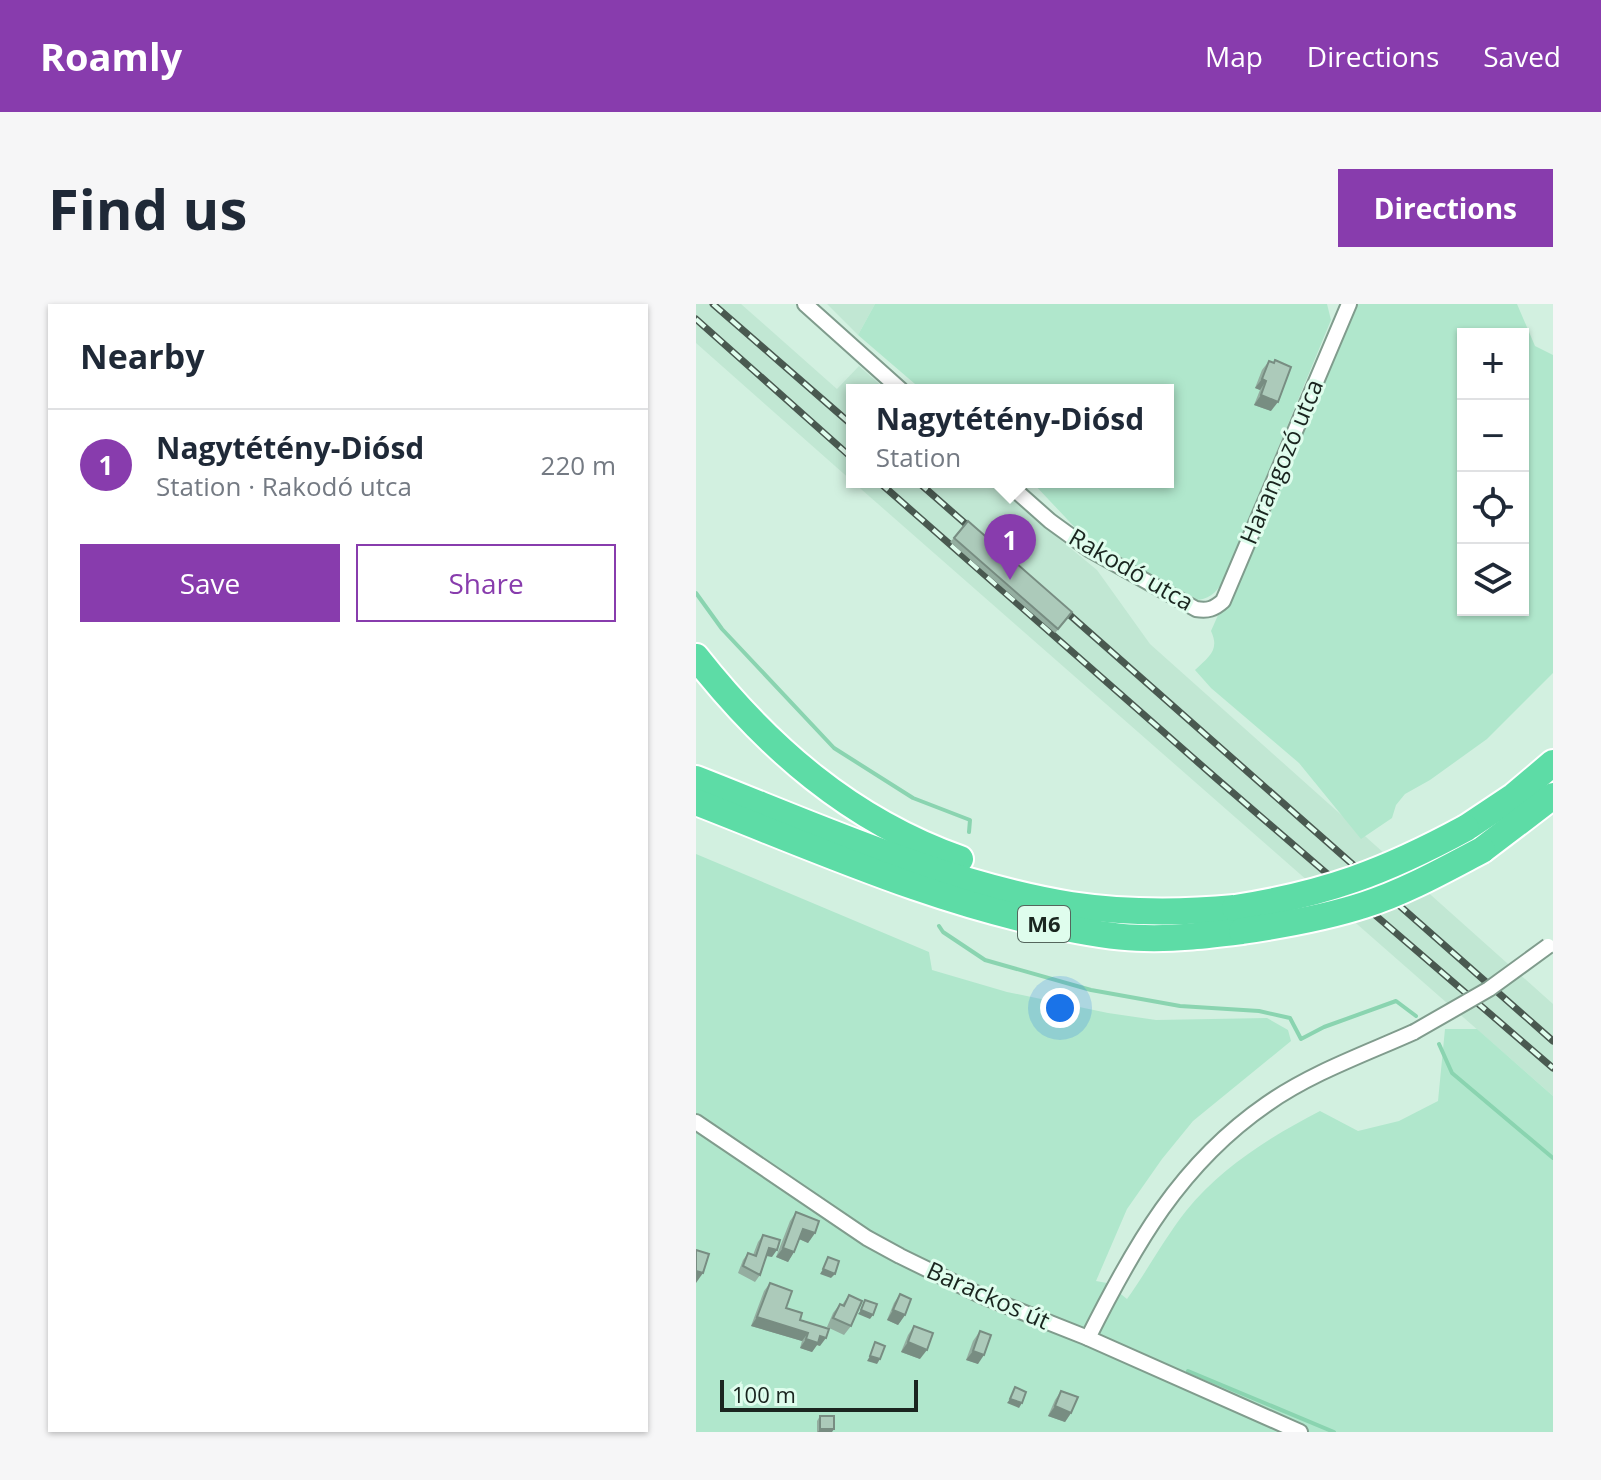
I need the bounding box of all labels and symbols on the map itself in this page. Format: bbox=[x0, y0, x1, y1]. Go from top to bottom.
street label: Harangozó utca bbox=[1231, 374, 1330, 549]
pin: 1 bbox=[984, 514, 1036, 580]
street label: Rakodó utca bbox=[1063, 520, 1200, 618]
road number: M6 bbox=[1018, 906, 1070, 942]
your location bbox=[1040, 988, 1080, 1028]
street label: Barackos út bbox=[922, 1253, 1055, 1336]
scale bar bbox=[720, 1376, 918, 1412]

